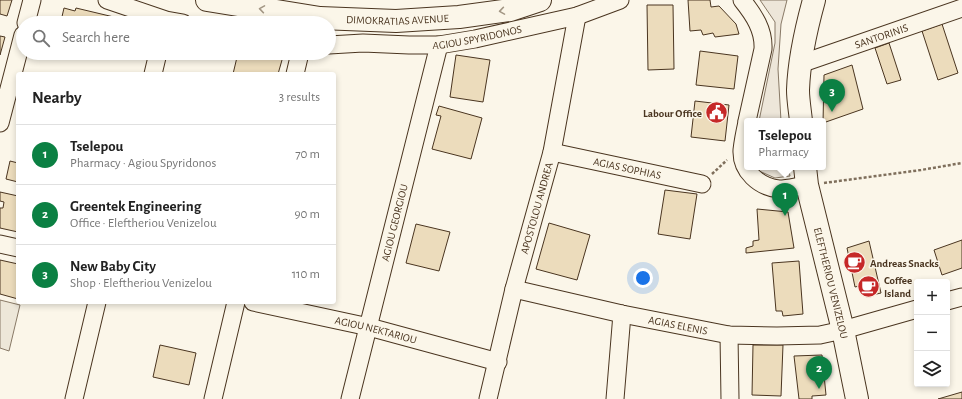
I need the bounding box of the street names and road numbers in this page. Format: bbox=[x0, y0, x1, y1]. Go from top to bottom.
street label: DIMOKRATIAS AVENUE bbox=[346, 12, 450, 27]
street label: SANTORINIS bbox=[853, 22, 909, 50]
street label: AGIOU SPYRIDONOS bbox=[433, 23, 523, 51]
street label: AGIAS SOPHIAS bbox=[592, 155, 662, 181]
street label: APOSTOLOU ANDREA bbox=[518, 160, 555, 255]
street label: AGIOU GEORGIOU bbox=[379, 183, 409, 262]
street label: ELEFTHERIOU VENIZELOU bbox=[812, 226, 850, 340]
street label: AGIOU NEKTARIOU bbox=[334, 314, 418, 345]
street label: AGIAS ELENIS bbox=[648, 314, 709, 336]

